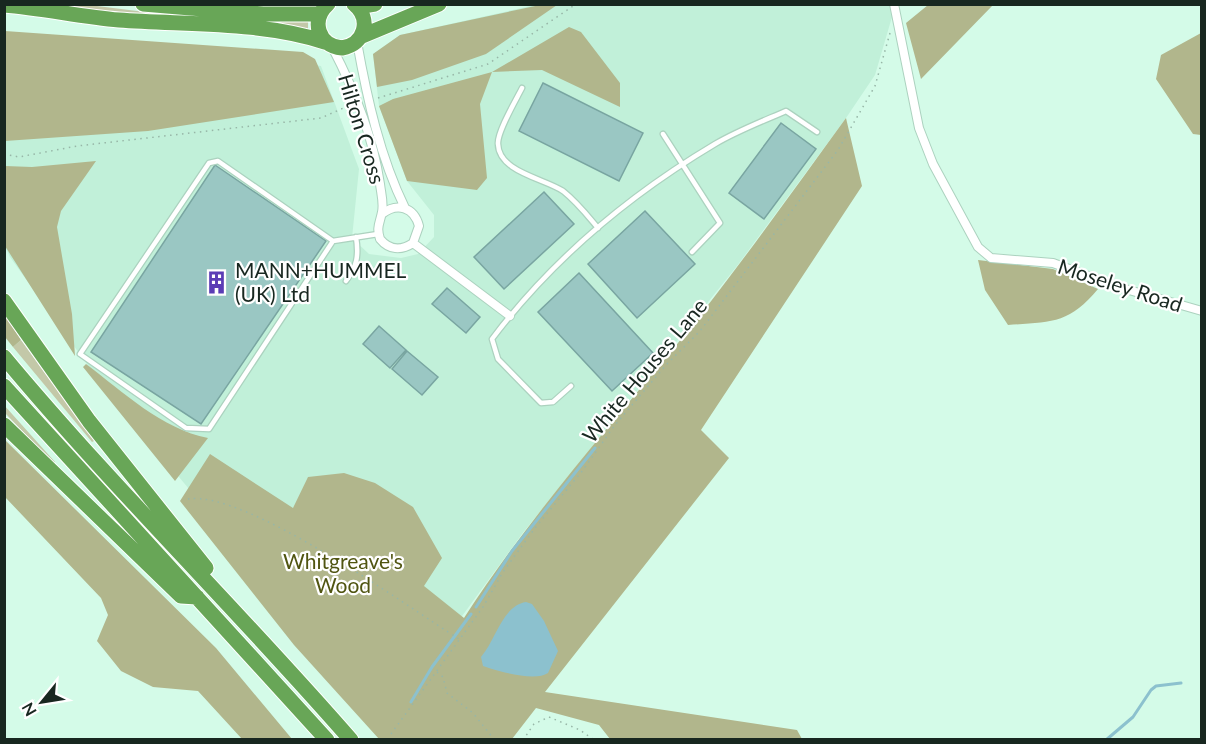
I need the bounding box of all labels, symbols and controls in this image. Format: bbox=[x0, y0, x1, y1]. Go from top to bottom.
street label: Hilton Cross bbox=[334, 71, 391, 187]
street label: Moseley Road bbox=[1055, 253, 1186, 316]
place label: MANN+HUMMEL (UK) Ltd bbox=[235, 257, 407, 306]
building icon: MANN+HUMMEL (UK) Ltd bbox=[204, 270, 230, 296]
street label: White Houses Lane bbox=[576, 293, 711, 447]
park label: Whitgreave's Wood bbox=[283, 548, 403, 597]
north arrow bbox=[12, 672, 72, 732]
text: N bbox=[17, 700, 40, 720]

